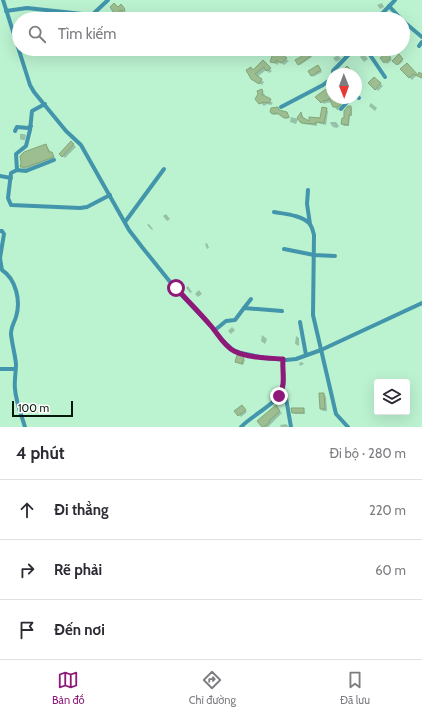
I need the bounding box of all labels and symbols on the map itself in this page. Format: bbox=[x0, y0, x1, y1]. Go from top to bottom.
north arrow bbox=[326, 68, 362, 104]
route start bbox=[167, 279, 185, 297]
route end bbox=[270, 387, 288, 405]
scale bar bbox=[12, 399, 73, 418]

